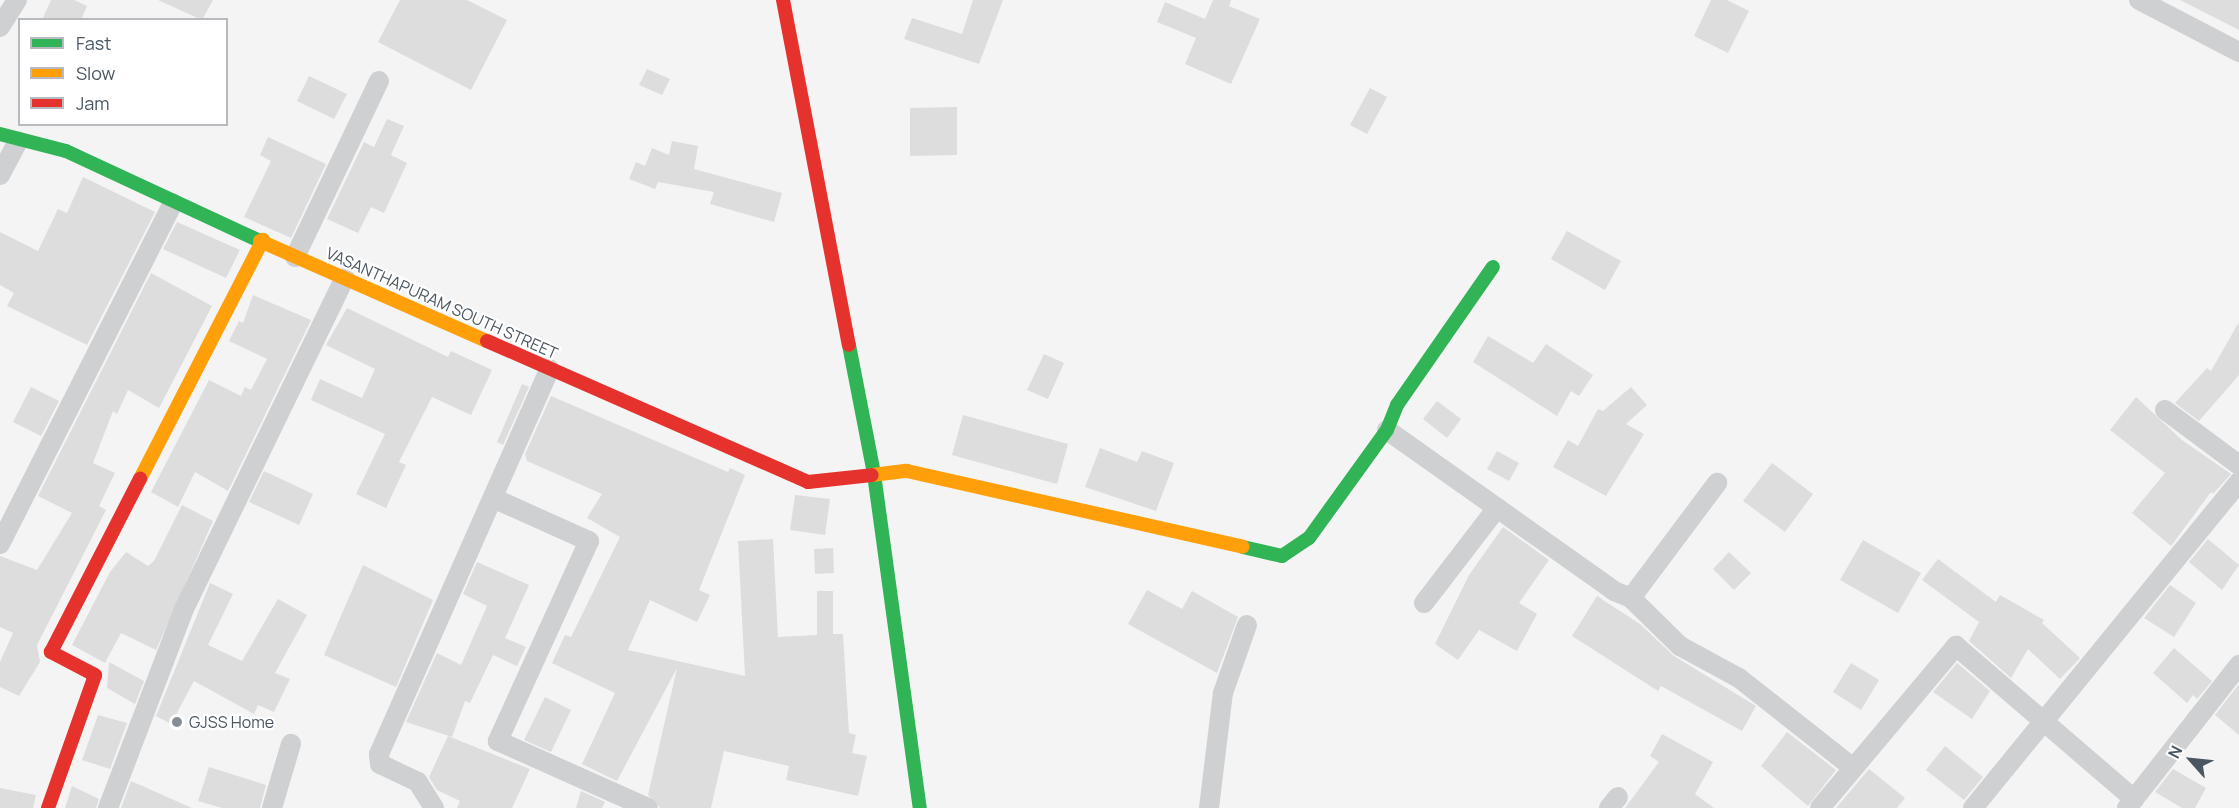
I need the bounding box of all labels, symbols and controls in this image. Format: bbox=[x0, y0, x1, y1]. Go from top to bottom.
legend bbox=[18, 18, 228, 126]
text: Fast bbox=[76, 31, 111, 55]
text: Slow bbox=[76, 61, 115, 85]
text: Jam bbox=[76, 91, 110, 115]
street label: VASANTHAPURAM SOUTH STREET bbox=[323, 243, 561, 363]
place label: GJSS Home bbox=[189, 712, 274, 732]
marker: GJSS Home bbox=[170, 715, 184, 729]
north arrow bbox=[2161, 730, 2221, 790]
text: N bbox=[2163, 742, 2187, 762]

